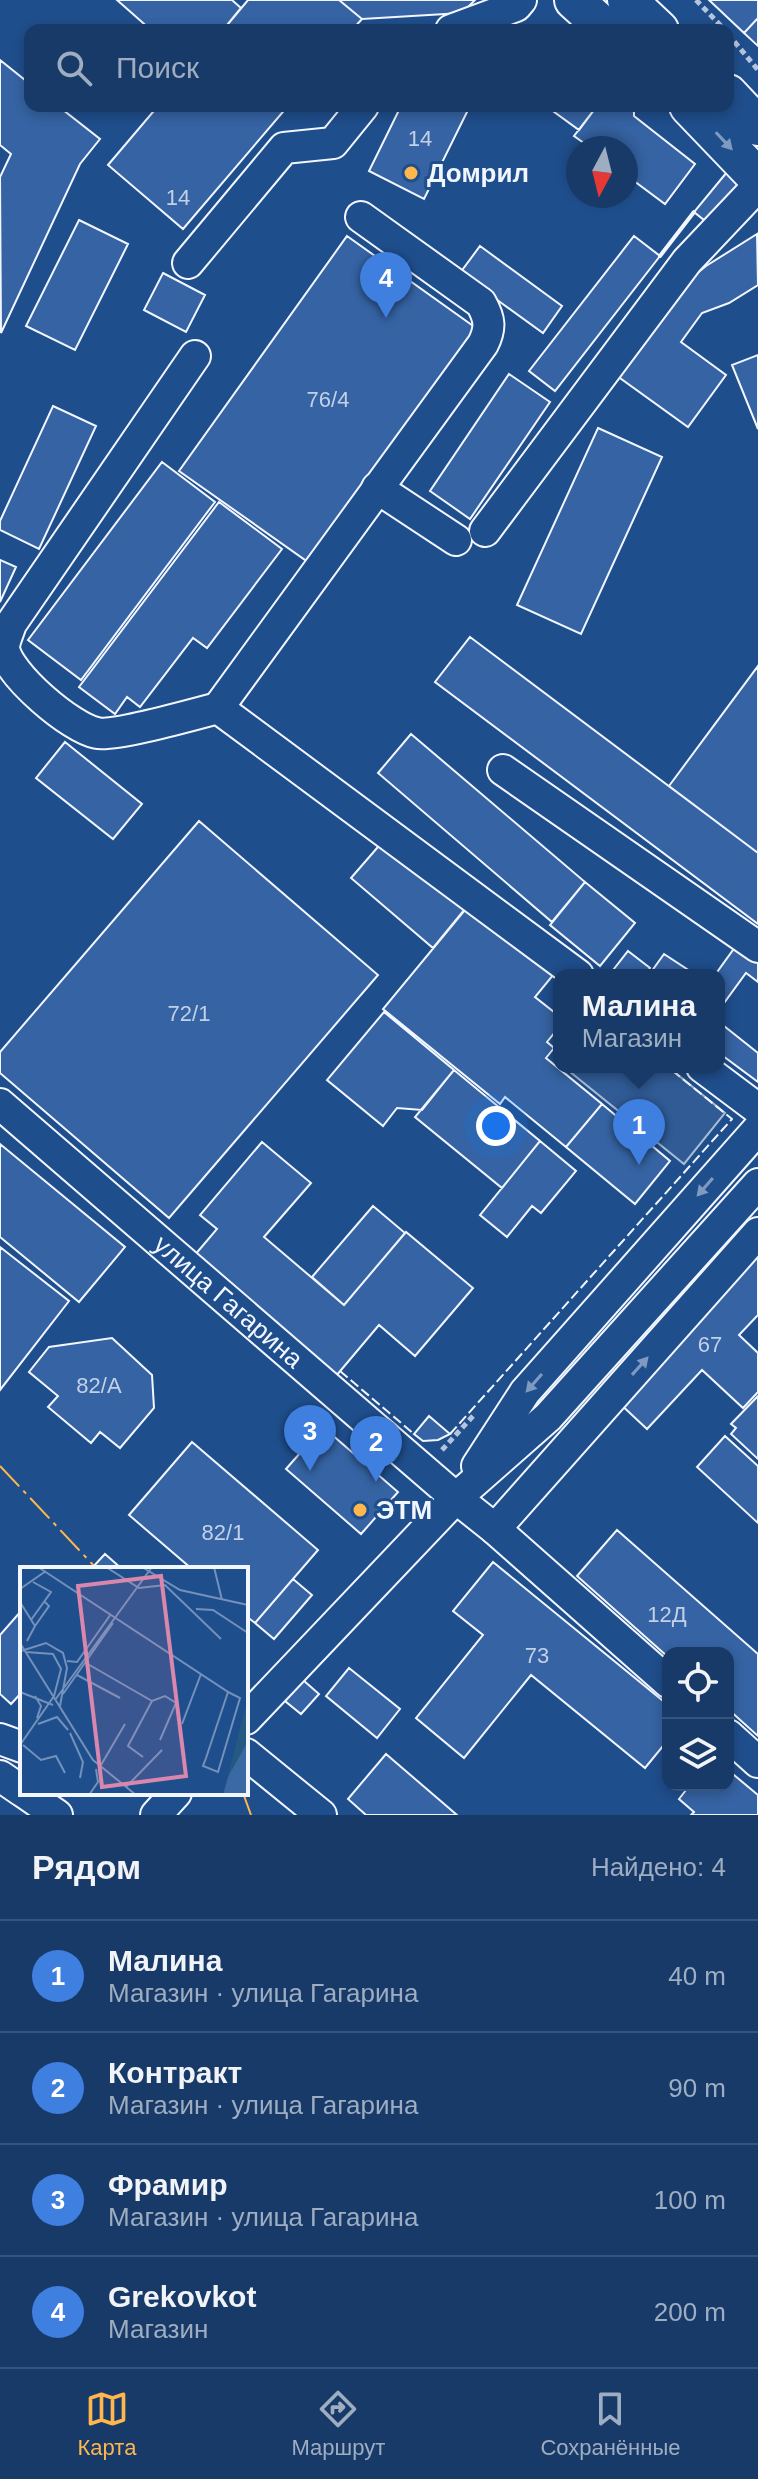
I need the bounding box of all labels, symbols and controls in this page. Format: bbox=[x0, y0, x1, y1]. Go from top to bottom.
search box bbox=[24, 24, 734, 112]
icon: search bbox=[52, 46, 96, 90]
text: Поиск bbox=[116, 51, 199, 84]
house number: 14 bbox=[408, 126, 432, 151]
one-way arrow bbox=[715, 132, 733, 151]
north arrow bbox=[566, 136, 638, 208]
place label: Домрил bbox=[427, 158, 529, 188]
marker: Домрил bbox=[402, 164, 420, 182]
house number: 14 bbox=[166, 185, 190, 210]
pin: 4 bbox=[360, 252, 412, 318]
house number: 76/4 bbox=[307, 387, 349, 412]
popup bbox=[553, 969, 725, 1073]
text: Малина bbox=[582, 989, 696, 1022]
house number: 72/1 bbox=[168, 1001, 210, 1026]
text: Магазин bbox=[582, 1023, 682, 1053]
pin: 1 bbox=[613, 1099, 665, 1165]
your location bbox=[476, 1106, 516, 1146]
one-way arrow bbox=[697, 1178, 715, 1197]
street label: улица Гагарина bbox=[148, 1229, 309, 1374]
house number: 67 bbox=[698, 1332, 722, 1357]
one-way arrow bbox=[631, 1356, 648, 1376]
one-way arrow bbox=[526, 1372, 543, 1392]
house number: 82/А bbox=[76, 1373, 122, 1398]
pin: 3 bbox=[284, 1405, 336, 1471]
pin: 2 bbox=[350, 1416, 402, 1482]
place label: ЭТМ bbox=[376, 1495, 432, 1525]
marker: ЭТМ bbox=[351, 1501, 369, 1519]
house number: 82/1 bbox=[202, 1520, 244, 1545]
inset map bbox=[20, 1567, 248, 1795]
house number: 12Д bbox=[647, 1602, 687, 1627]
house number: 73 bbox=[525, 1643, 549, 1668]
map controls bbox=[662, 1647, 734, 1791]
button: locate bbox=[662, 1647, 734, 1719]
button: layers bbox=[662, 1719, 734, 1791]
text: Рядом bbox=[32, 1848, 141, 1886]
text: Найдено: 4 bbox=[591, 1852, 726, 1882]
text: Малина bbox=[108, 1944, 222, 1977]
text: 1 bbox=[51, 1961, 65, 1991]
text: 40 m bbox=[668, 1961, 726, 1991]
text: Магазин · улица Гагарина bbox=[108, 1978, 418, 2008]
text: Контракт bbox=[108, 2056, 242, 2089]
text: 2 bbox=[51, 2073, 65, 2103]
text: 90 m bbox=[668, 2073, 726, 2103]
text: Магазин · улица Гагарина bbox=[108, 2090, 418, 2120]
text: Фрамир bbox=[108, 2168, 228, 2201]
text: 3 bbox=[51, 2185, 65, 2215]
text: 100 m bbox=[654, 2185, 726, 2215]
text: Магазин · улица Гагарина bbox=[108, 2202, 418, 2232]
text: Grekovkot bbox=[108, 2280, 256, 2313]
text: 4 bbox=[51, 2297, 65, 2327]
text: 200 m bbox=[654, 2297, 726, 2327]
text: Магазин bbox=[108, 2314, 208, 2344]
tab: Карта bbox=[78, 2387, 136, 2461]
tab: Маршрут bbox=[292, 2387, 385, 2461]
tab: Сохранённые bbox=[540, 2387, 680, 2461]

